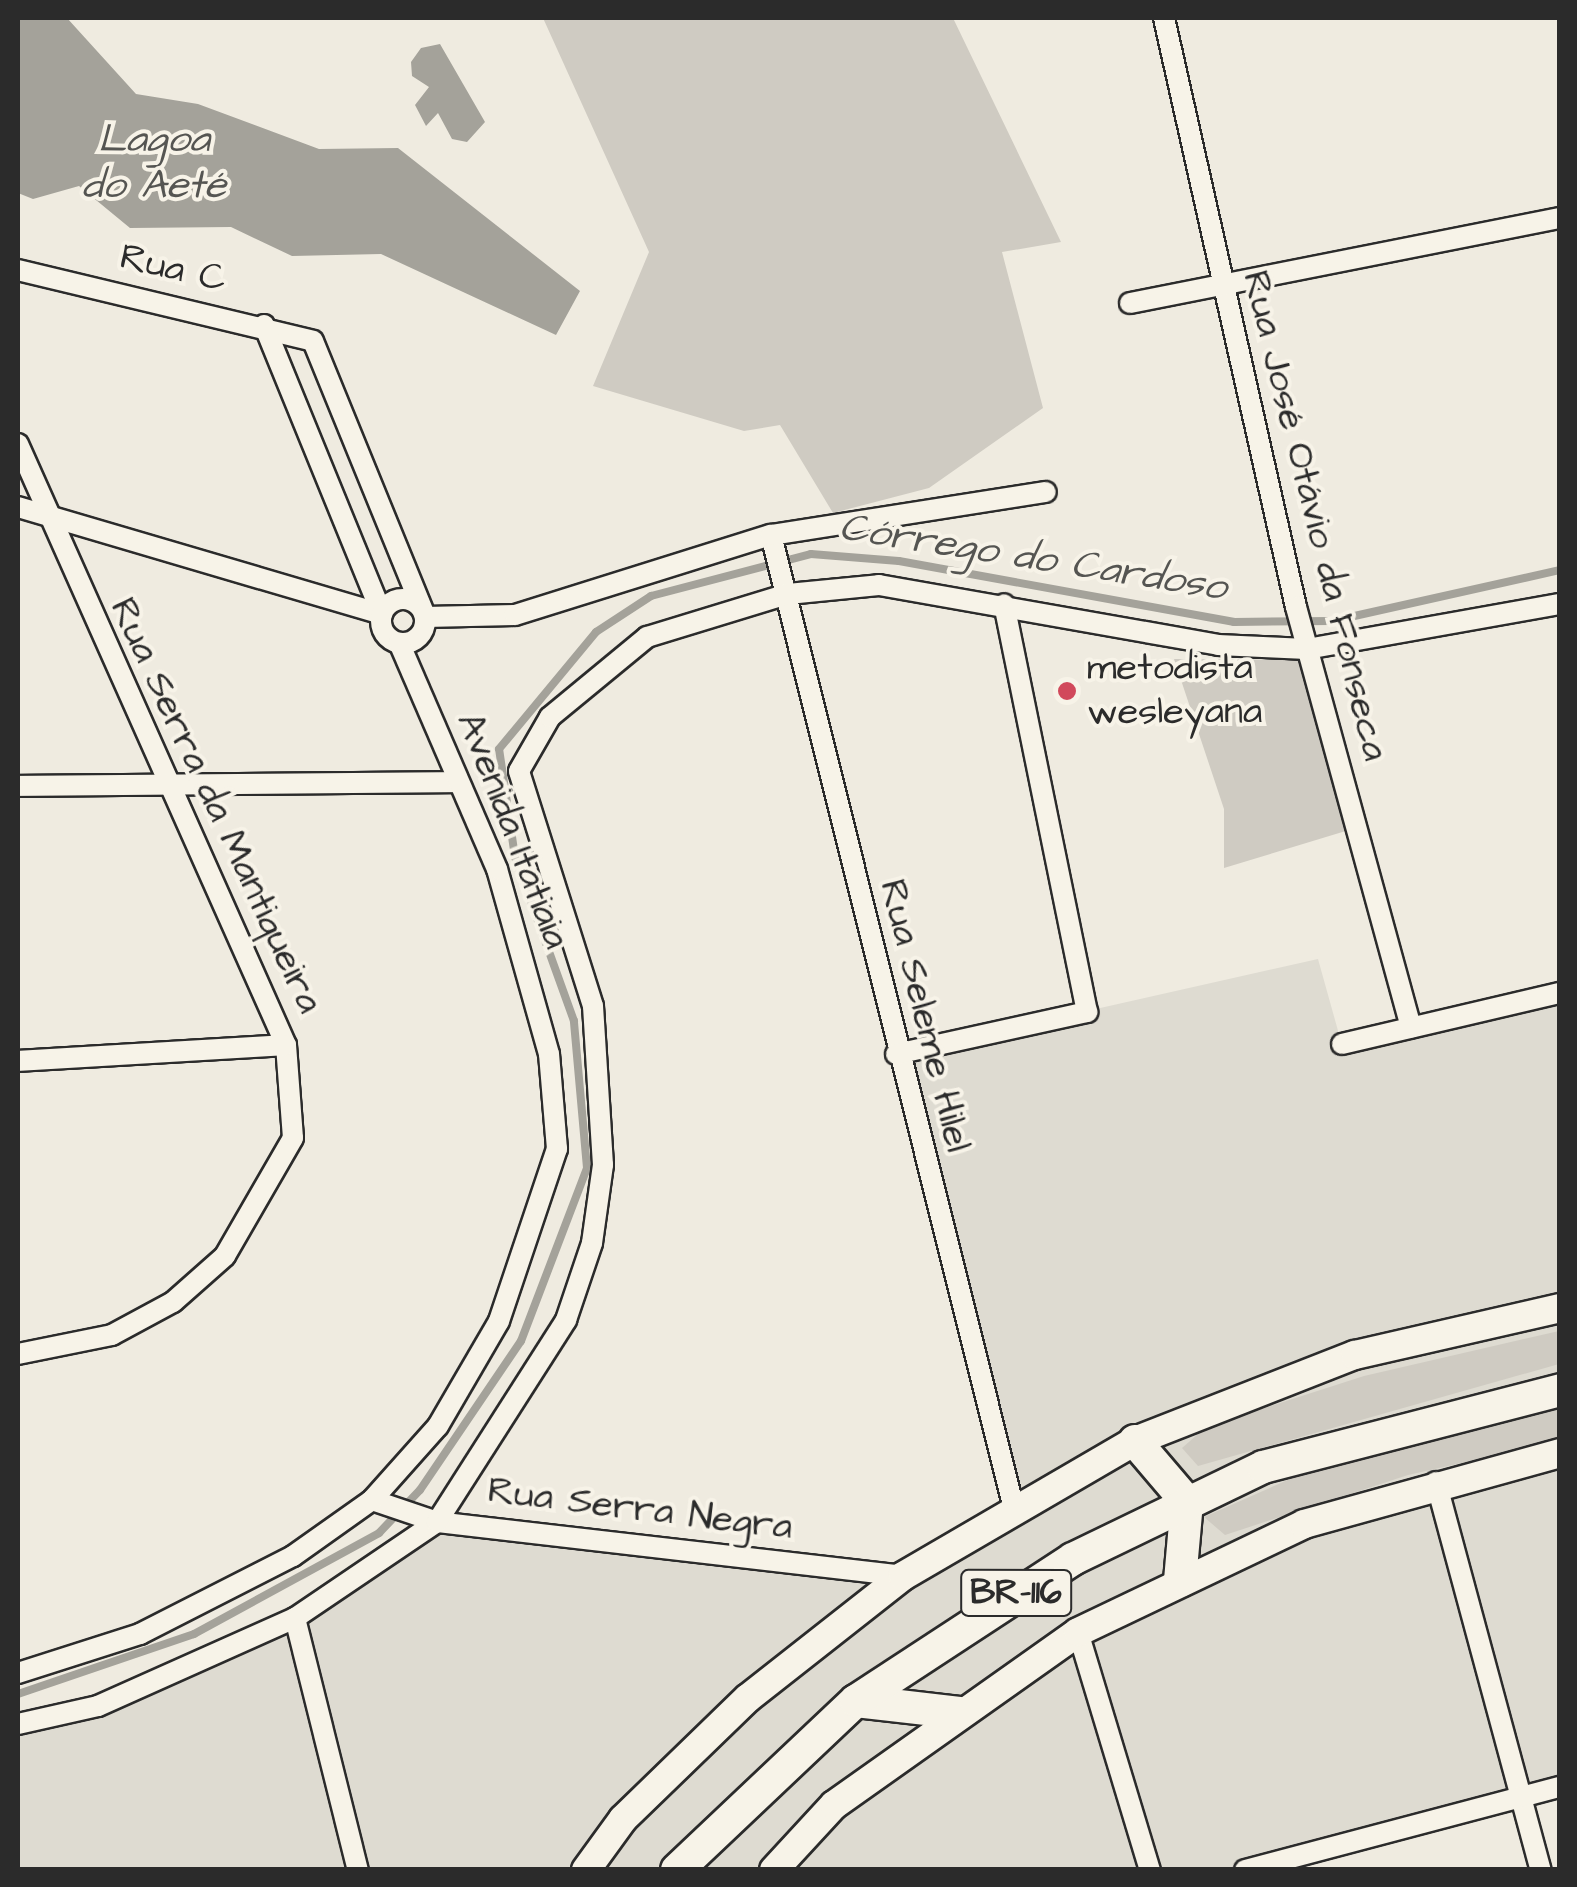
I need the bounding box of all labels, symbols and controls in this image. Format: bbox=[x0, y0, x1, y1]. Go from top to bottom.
water label: Lagoa do Aeté bbox=[82, 116, 226, 210]
street label: Rua C bbox=[115, 235, 231, 303]
street label: Rua José Otávio da Fonseca bbox=[1231, 266, 1397, 766]
water label: Córrego do Cardoso bbox=[836, 504, 1230, 612]
street label: Rua Serra da Mantiqueira bbox=[99, 591, 331, 1021]
place label: metodista wesleyana bbox=[1087, 646, 1262, 736]
marker: metodista wesleyana bbox=[1056, 680, 1078, 702]
street label: Avenida Itatiaia bbox=[446, 706, 578, 956]
street label: Rua Seleme Hilel bbox=[868, 875, 980, 1157]
street label: Rua Serra Negra bbox=[485, 1469, 795, 1551]
road number: BR-116 bbox=[958, 1563, 1074, 1623]

